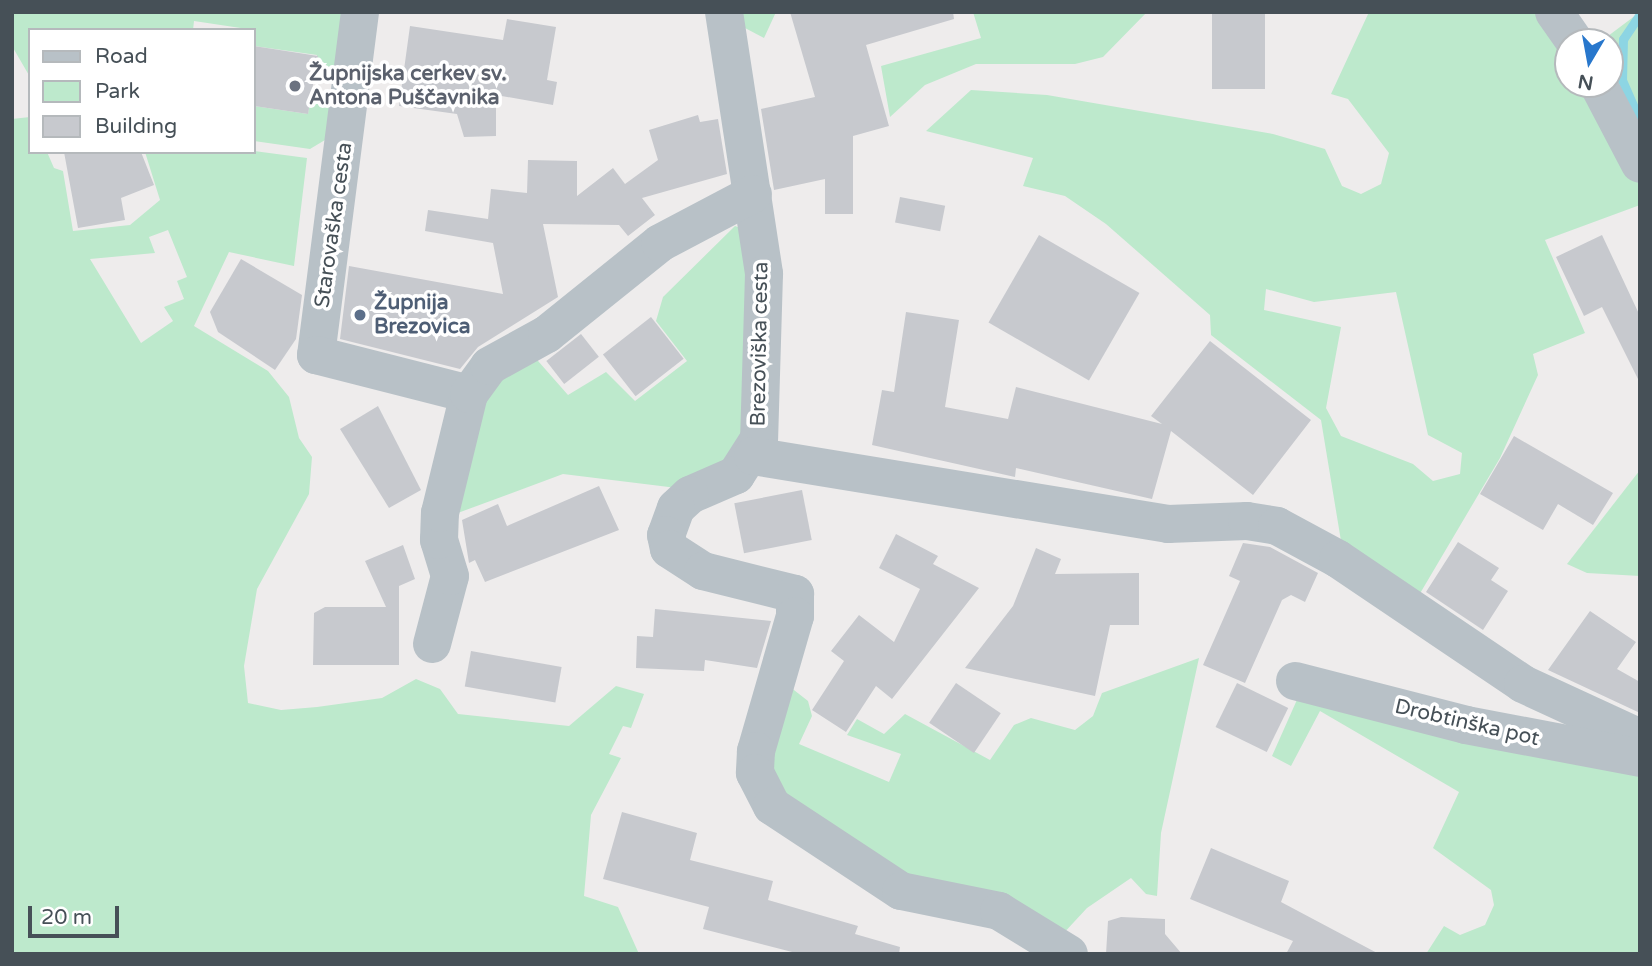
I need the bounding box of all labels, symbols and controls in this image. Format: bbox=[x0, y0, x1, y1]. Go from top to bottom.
legend bbox=[28, 28, 256, 154]
north arrow bbox=[1554, 28, 1624, 98]
text: Road bbox=[95, 44, 148, 69]
place label: Župnijska cerkev sv. Antona Puščavnika bbox=[309, 61, 507, 111]
text: N bbox=[1576, 70, 1595, 94]
marker: Župnijska cerkev sv. Antona Puščavnika bbox=[287, 78, 303, 94]
text: Park bbox=[95, 79, 140, 104]
text: Building bbox=[95, 114, 177, 139]
street label: Starovaška cesta bbox=[310, 141, 358, 309]
street label: Brezoviška cesta bbox=[746, 261, 774, 427]
place label: Župnija Brezovica bbox=[374, 290, 470, 340]
marker: Župnija Brezovica bbox=[352, 307, 368, 323]
street label: Drobtinška pot bbox=[1392, 694, 1542, 752]
scale bar bbox=[32, 892, 122, 936]
text: 20 m bbox=[41, 905, 92, 930]

